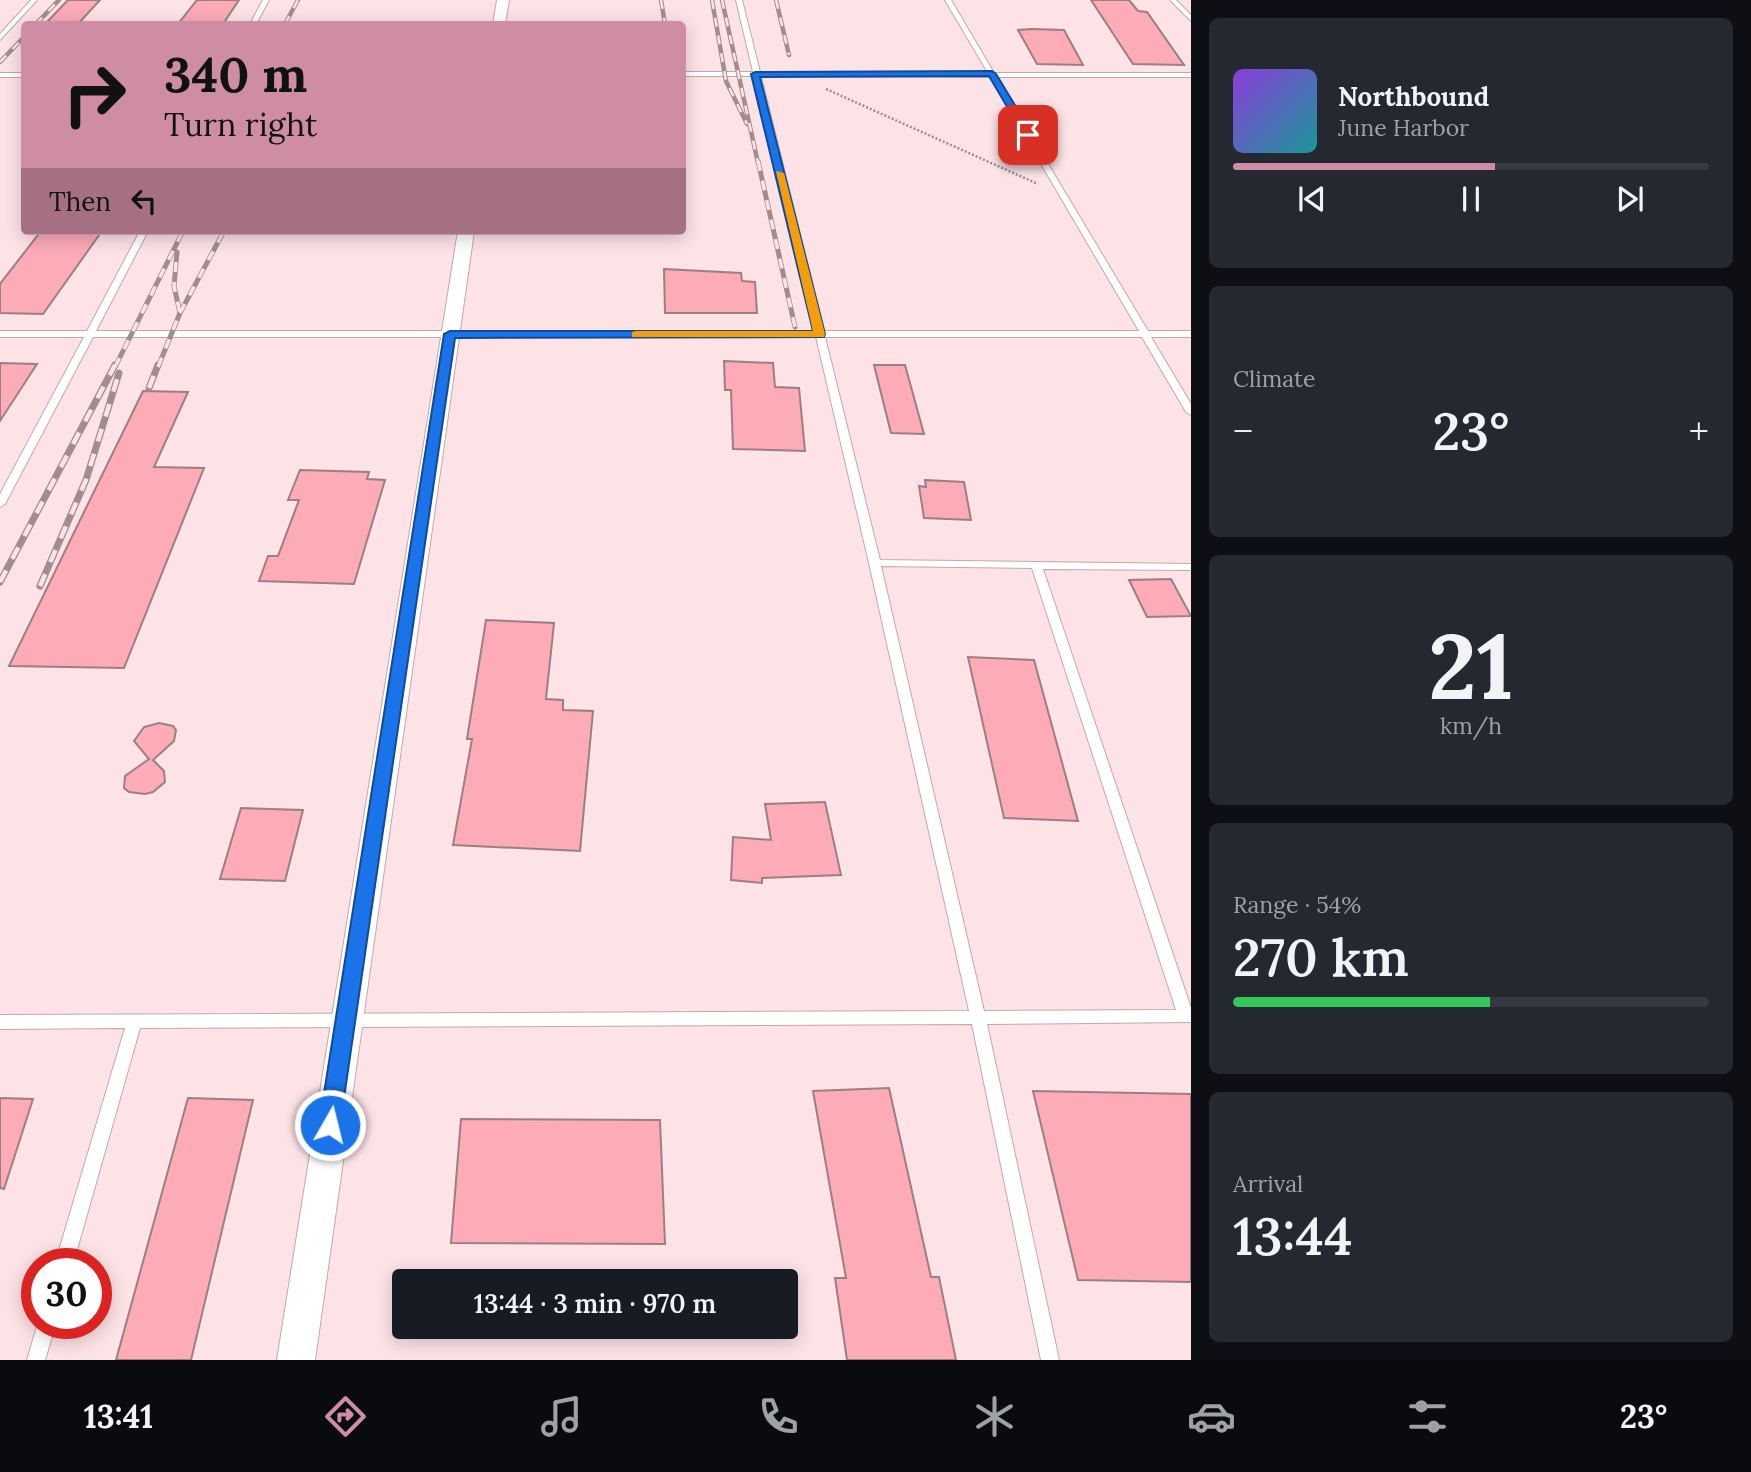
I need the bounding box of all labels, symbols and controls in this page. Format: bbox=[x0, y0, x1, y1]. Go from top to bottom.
text: 340 m bbox=[164, 43, 307, 105]
icon: right bbox=[49, 49, 140, 140]
text: Northbound bbox=[1338, 80, 1489, 113]
text: Turn right bbox=[164, 104, 317, 145]
pin bbox=[998, 105, 1058, 165]
text: June Harbor bbox=[1338, 113, 1469, 142]
icon: arrive bbox=[1009, 116, 1047, 154]
icon: previous bbox=[1293, 180, 1331, 218]
icon: pause bbox=[1452, 180, 1490, 218]
icon: next bbox=[1611, 180, 1649, 218]
icon: left bbox=[125, 182, 163, 220]
text: Then bbox=[49, 185, 111, 218]
text: Climate bbox=[1233, 364, 1315, 393]
text: 23° bbox=[1433, 398, 1509, 464]
text: − bbox=[1233, 407, 1253, 455]
text: + bbox=[1689, 407, 1709, 455]
text: 21 bbox=[1428, 607, 1514, 724]
text: km/h bbox=[1440, 711, 1502, 740]
text: Range · 54% bbox=[1233, 890, 1361, 919]
text: 270 km bbox=[1233, 924, 1409, 990]
position arrow bbox=[293, 1088, 367, 1162]
text: Arrival bbox=[1233, 1169, 1303, 1198]
text: 13:44 bbox=[1233, 1203, 1352, 1269]
speed limit sign: 30 bbox=[21, 1248, 112, 1339]
text: 13:44 · 3 min · 970 m bbox=[474, 1287, 716, 1320]
icon: directions bbox=[321, 1392, 370, 1441]
icon: music bbox=[537, 1392, 586, 1441]
icon: phone bbox=[754, 1392, 803, 1441]
icon: climate bbox=[970, 1392, 1019, 1441]
icon: car bbox=[1187, 1392, 1236, 1441]
icon: filters bbox=[1403, 1392, 1452, 1441]
text: 13:41 bbox=[84, 1396, 153, 1437]
text: 23° bbox=[1620, 1396, 1667, 1437]

